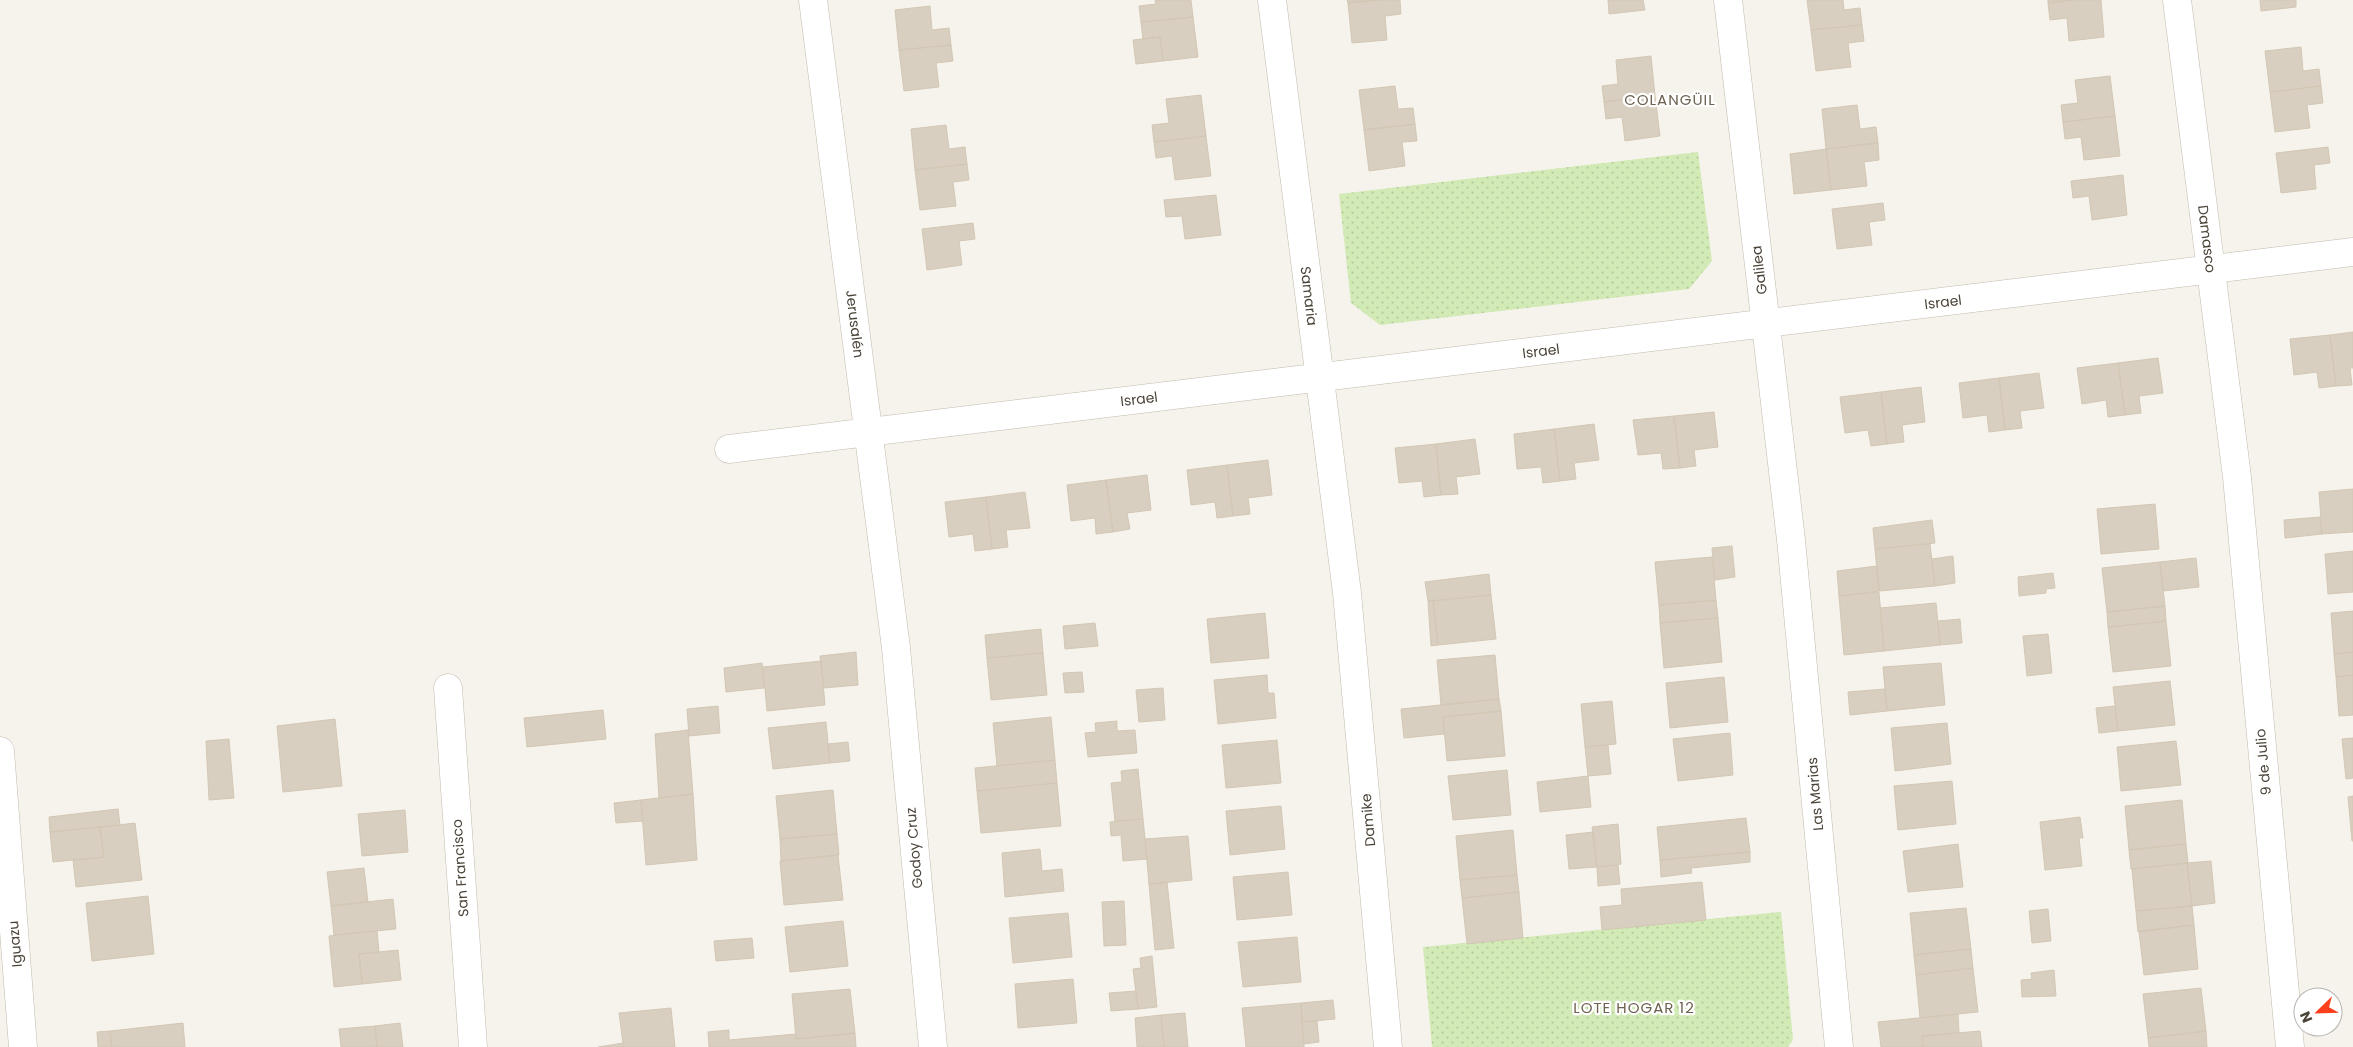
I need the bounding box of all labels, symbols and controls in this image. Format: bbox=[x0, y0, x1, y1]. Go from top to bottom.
district label: COLANGÜIL bbox=[1624, 89, 1716, 110]
street label: Damasco bbox=[2193, 204, 2221, 274]
street label: Galilea bbox=[1746, 245, 1772, 295]
street label: Samaria bbox=[1295, 265, 1323, 327]
street label: Jerusalén bbox=[841, 289, 869, 359]
street label: Israel bbox=[1923, 290, 1963, 314]
street label: Israel bbox=[1521, 339, 1561, 363]
street label: Israel bbox=[1119, 387, 1159, 411]
street label: 9 de Julio bbox=[2250, 728, 2276, 796]
street label: Las Marias bbox=[1802, 757, 1828, 831]
street label: Damike bbox=[1356, 792, 1380, 847]
street label: Godoy Cruz bbox=[900, 807, 928, 889]
street label: San Francisco bbox=[447, 818, 473, 917]
street label: Iguazu bbox=[3, 920, 27, 968]
north arrow bbox=[2293, 987, 2343, 1037]
district label: LOTE HOGAR 12 bbox=[1573, 997, 1695, 1018]
text: N bbox=[2295, 1008, 2317, 1026]

